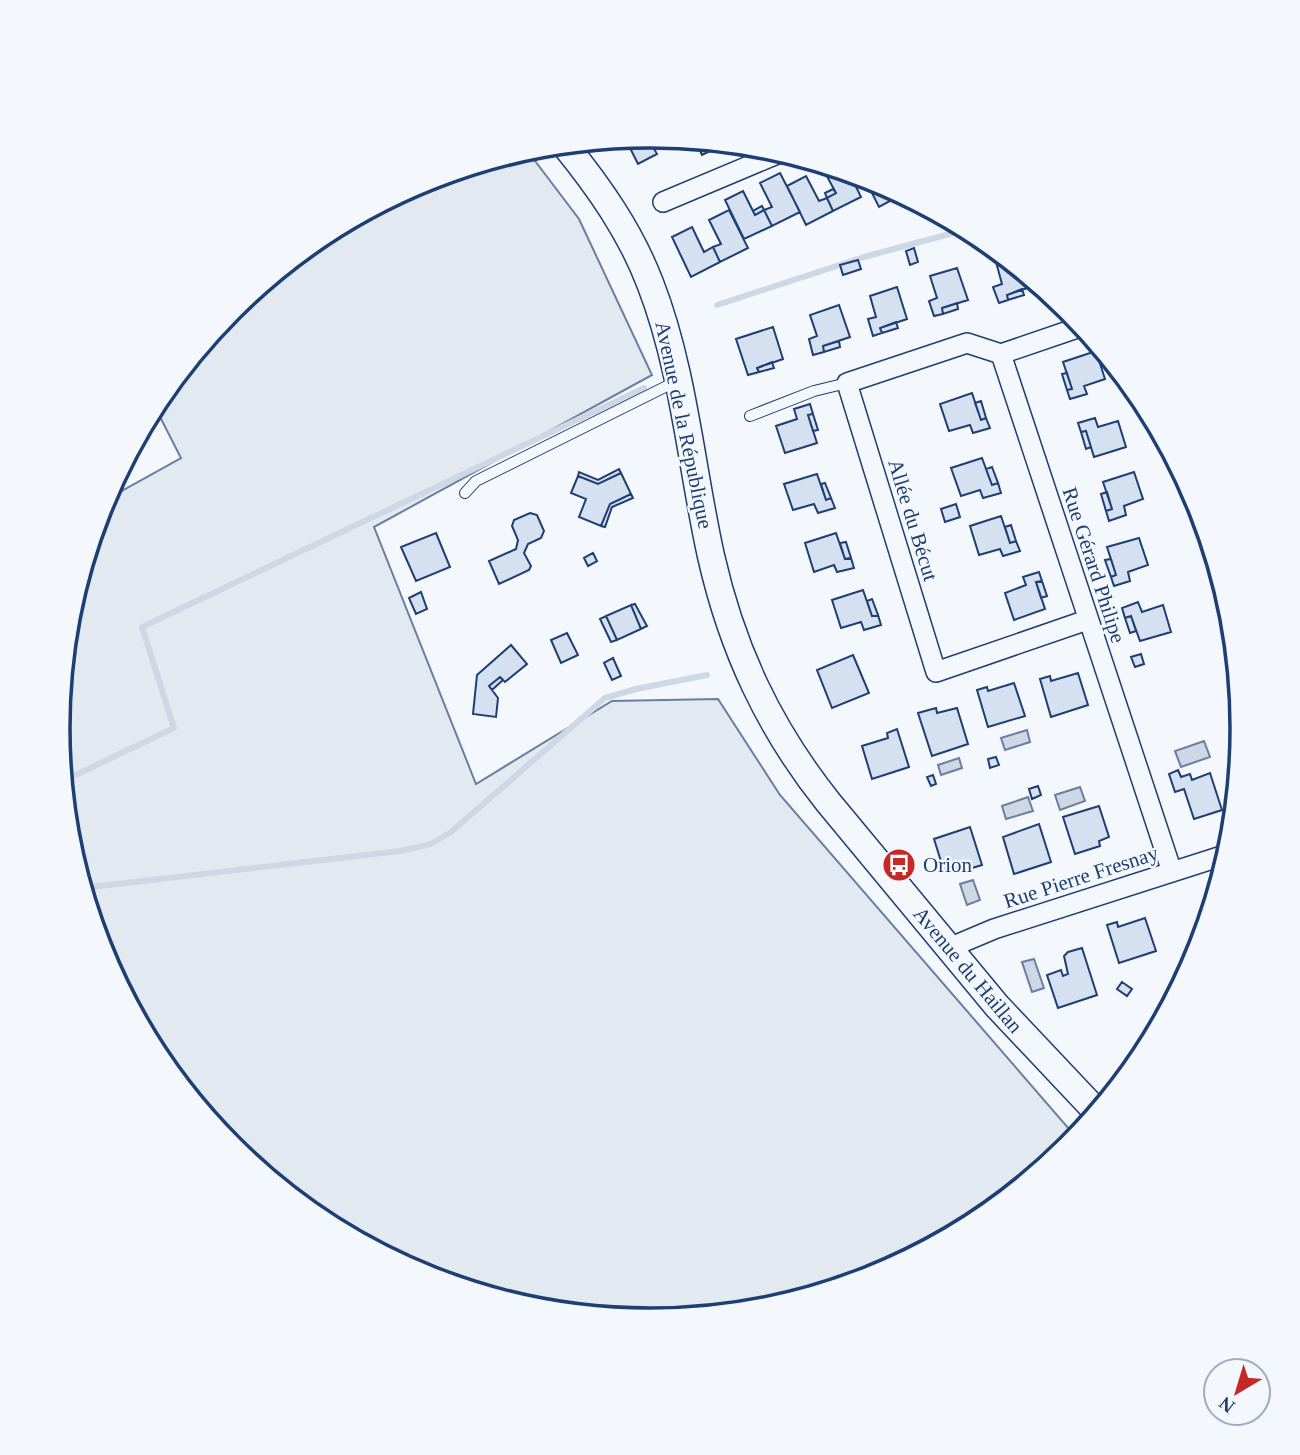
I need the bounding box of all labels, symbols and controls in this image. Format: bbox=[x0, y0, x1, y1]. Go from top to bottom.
street label: Avenue de la République bbox=[650, 319, 718, 531]
street label: Allée du Bécut bbox=[883, 456, 943, 584]
street label: Rue Gérard Philipe bbox=[1058, 484, 1130, 646]
street label: Rue Pierre Fresnay bbox=[1001, 841, 1162, 913]
bus stop icon: Orion bbox=[880, 846, 918, 884]
place label: Orion bbox=[923, 853, 972, 877]
street label: Avenue du Haillan bbox=[908, 902, 1028, 1038]
north arrow bbox=[1202, 1357, 1272, 1427]
text: N bbox=[1215, 1392, 1239, 1418]

